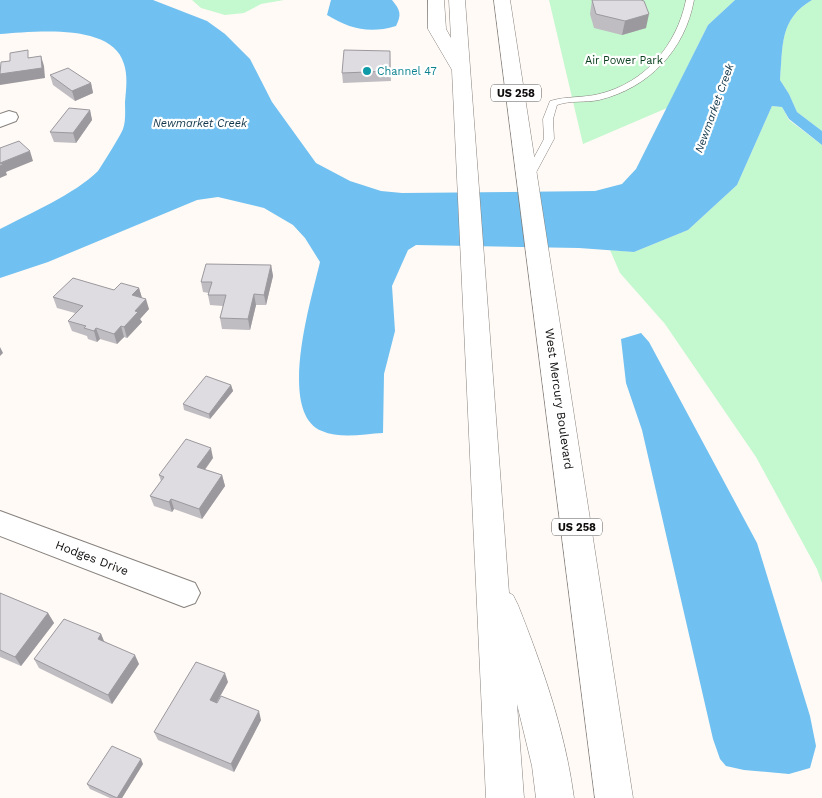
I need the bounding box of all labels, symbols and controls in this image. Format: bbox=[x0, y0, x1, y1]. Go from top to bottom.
park label: Air Power Park bbox=[585, 54, 663, 67]
water label: Newmarket Creek bbox=[692, 61, 737, 155]
marker: Channel 47 bbox=[361, 65, 373, 77]
place label: Channel 47 bbox=[377, 65, 437, 78]
road number: US 258 bbox=[491, 85, 541, 102]
water label: Newmarket Creek bbox=[153, 117, 248, 130]
street label: West Mercury Boulevard bbox=[542, 328, 576, 470]
road number: US 258 bbox=[552, 518, 602, 536]
street label: Hodges Drive bbox=[54, 538, 131, 578]

